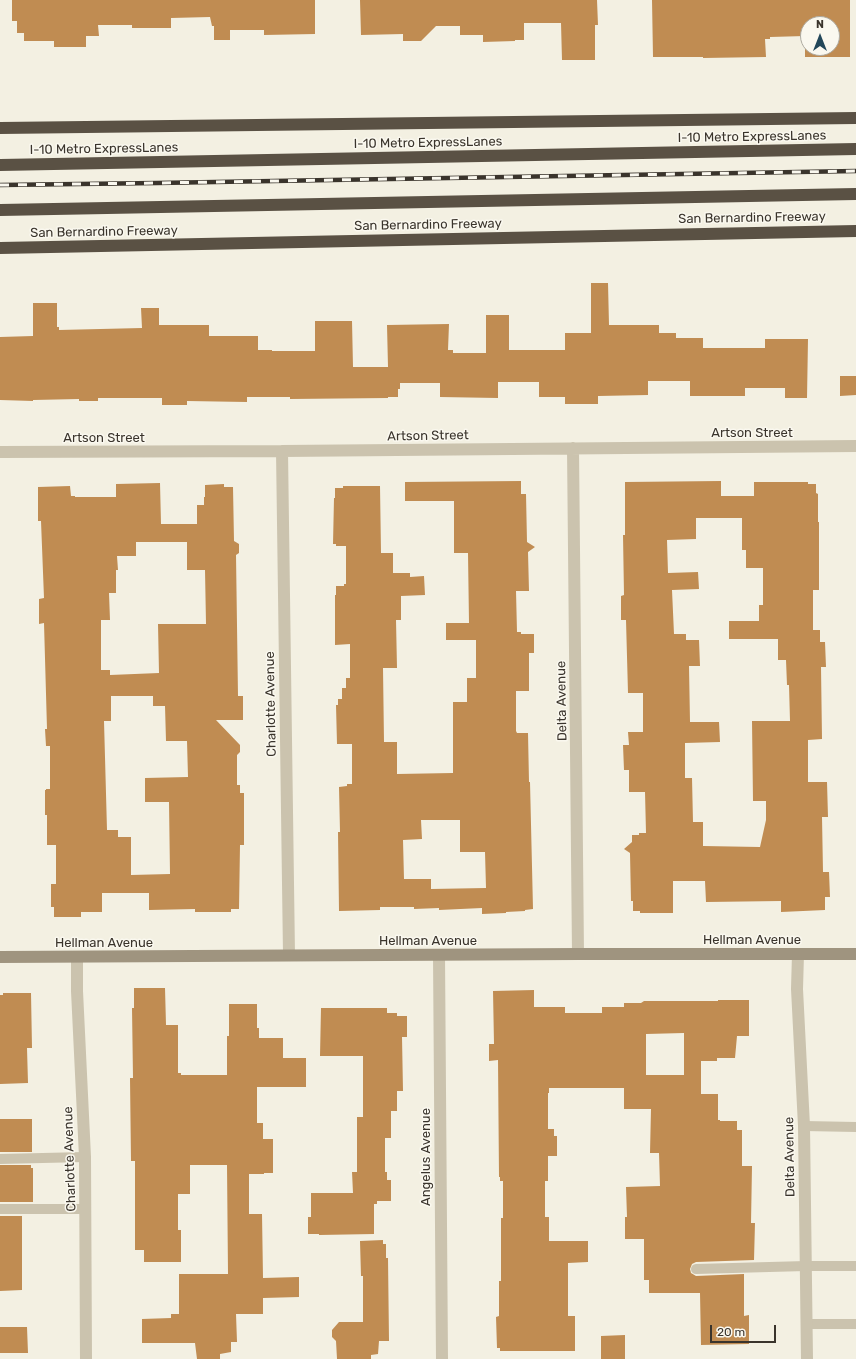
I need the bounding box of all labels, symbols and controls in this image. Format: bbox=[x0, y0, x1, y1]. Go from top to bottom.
north arrow bbox=[800, 16, 840, 56]
text: N bbox=[816, 18, 824, 31]
street label: I-10 Metro ExpressLanes bbox=[678, 128, 826, 146]
street label: I-10 Metro ExpressLanes bbox=[354, 134, 502, 152]
street label: I-10 Metro ExpressLanes bbox=[30, 140, 178, 158]
street label: San Bernardino Freeway bbox=[678, 209, 826, 227]
street label: San Bernardino Freeway bbox=[354, 216, 502, 234]
street label: San Bernardino Freeway bbox=[30, 223, 178, 241]
street label: Artson Street bbox=[711, 425, 793, 441]
street label: Artson Street bbox=[387, 427, 469, 445]
street label: Artson Street bbox=[63, 430, 145, 446]
street label: Charlotte Avenue bbox=[262, 651, 280, 757]
street label: Delta Avenue bbox=[553, 661, 571, 741]
street label: Hellman Avenue bbox=[703, 932, 801, 948]
street label: Hellman Avenue bbox=[379, 933, 477, 949]
street label: Hellman Avenue bbox=[55, 935, 153, 951]
street label: Charlotte Avenue bbox=[60, 1106, 80, 1212]
street label: Angelus Avenue bbox=[418, 1108, 434, 1206]
street label: Delta Avenue bbox=[781, 1117, 799, 1197]
scale bar bbox=[712, 1317, 778, 1343]
text: 20 m bbox=[717, 1325, 745, 1339]

